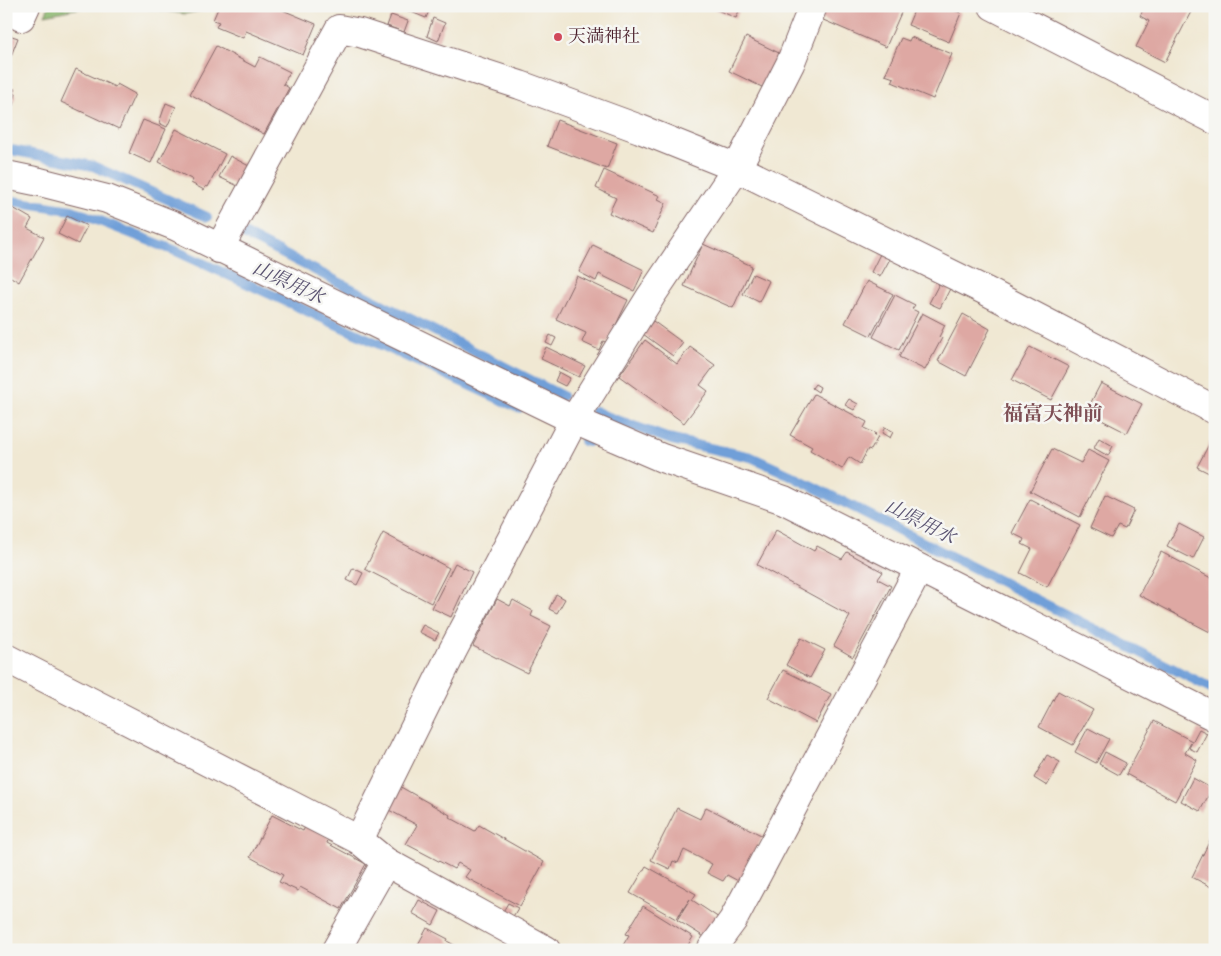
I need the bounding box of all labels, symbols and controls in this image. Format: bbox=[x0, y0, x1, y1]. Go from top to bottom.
place label: 天満神社 bbox=[568, 26, 640, 48]
marker: 天満神社 bbox=[552, 31, 564, 43]
water label: 山県用水 bbox=[249, 257, 329, 310]
district label: 福富天神前 bbox=[1003, 402, 1103, 427]
water label: 山県用水 bbox=[881, 494, 961, 550]

